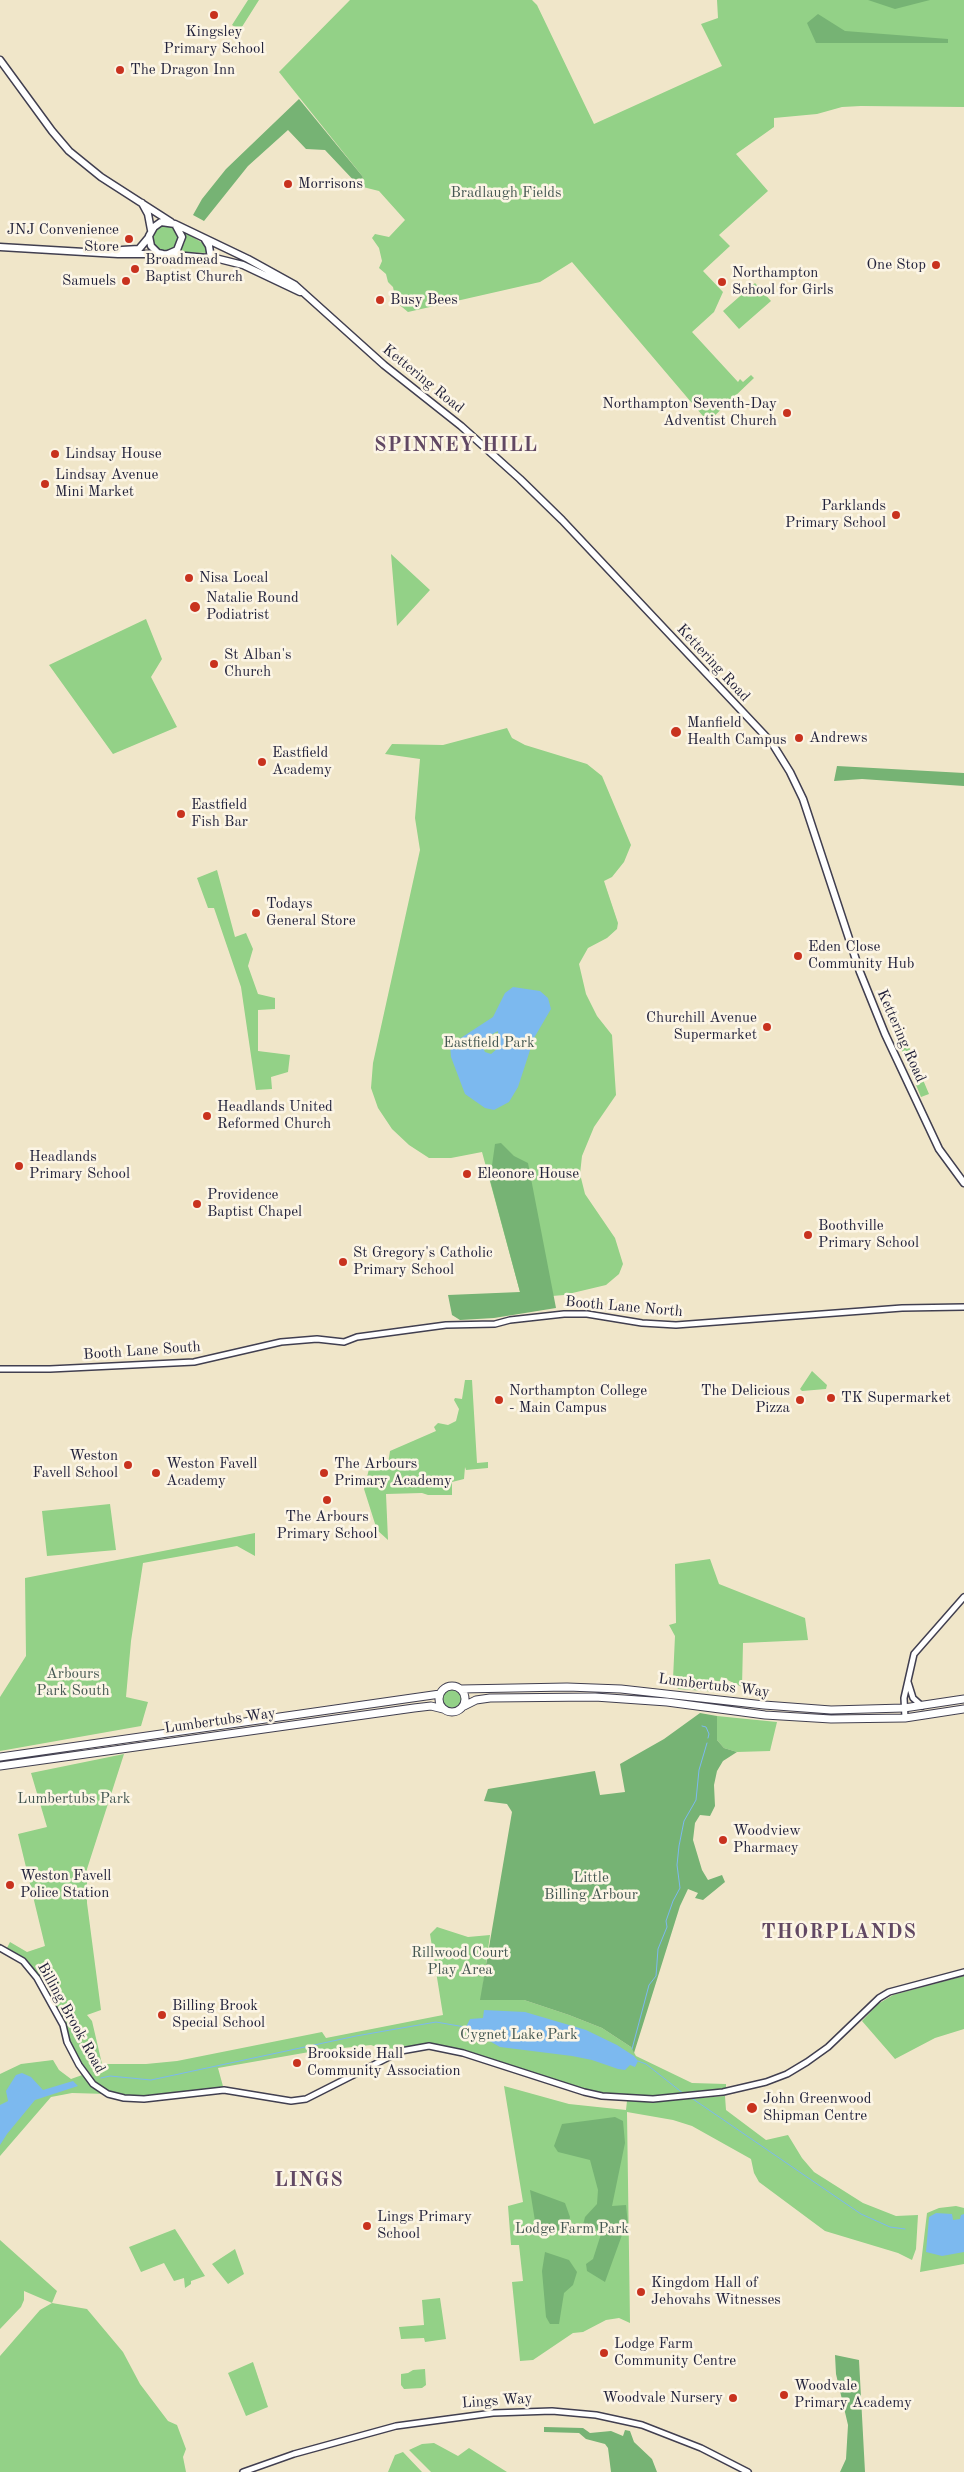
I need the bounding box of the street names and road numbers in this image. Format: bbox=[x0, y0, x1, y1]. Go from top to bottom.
street label: Kettering Road bbox=[379, 341, 467, 417]
street label: Kettering Road bbox=[672, 620, 754, 706]
street label: Kettering Road bbox=[873, 987, 929, 1085]
street label: Booth Lane North bbox=[564, 1293, 684, 1321]
street label: Booth Lane South bbox=[83, 1338, 201, 1364]
street label: Lumbertubs Way bbox=[657, 1670, 771, 1702]
street label: Lumbertubs Way bbox=[163, 1704, 277, 1738]
street label: Billing Brook Road bbox=[33, 1960, 109, 2076]
street label: Lings Way bbox=[461, 2390, 533, 2412]

